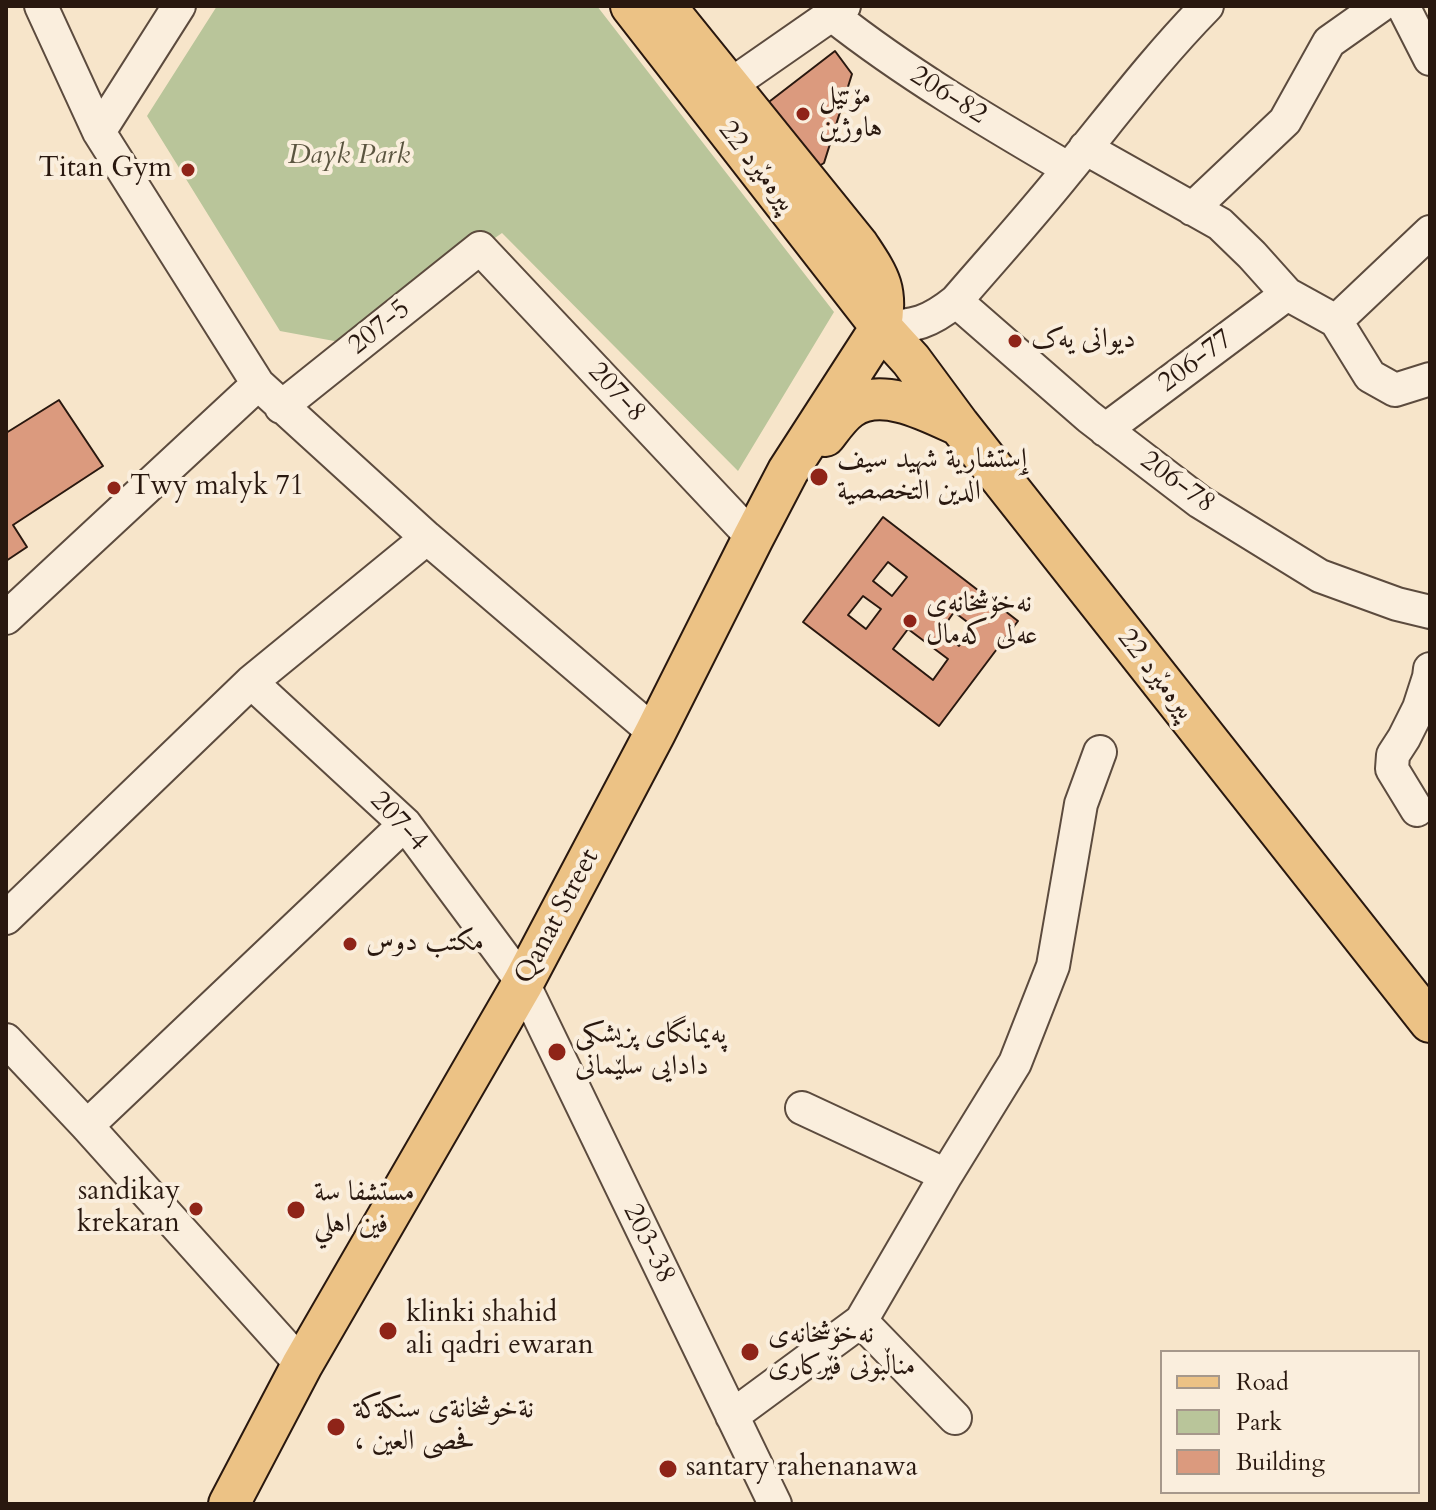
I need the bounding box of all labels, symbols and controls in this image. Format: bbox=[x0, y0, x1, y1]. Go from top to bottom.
street label: 206-82 bbox=[903, 59, 993, 133]
place label: مۆتێل هاوژین bbox=[819, 81, 883, 147]
marker: مۆتێل هاوژین bbox=[794, 105, 812, 123]
street label: 22 پیرەمێرد bbox=[710, 115, 802, 219]
park label: Dayk Park bbox=[288, 140, 410, 174]
place label: Titan Gym bbox=[39, 153, 172, 187]
marker: Titan Gym bbox=[179, 161, 197, 179]
street label: 207-5 bbox=[342, 293, 418, 363]
street label: 206-77 bbox=[1152, 323, 1240, 401]
place label: دیوانی یەک bbox=[1031, 324, 1135, 358]
marker: دیوانی یەک bbox=[1006, 332, 1024, 350]
street label: 207-8 bbox=[580, 356, 652, 430]
place label: ٳستشارية شهيد سیف الدين التخصصية bbox=[837, 444, 1027, 510]
street label: 206-78 bbox=[1133, 445, 1221, 521]
marker: ٳستشارية شهيد سیف الدين التخصصية bbox=[808, 466, 830, 488]
place label: Twy malyk 71 bbox=[130, 471, 304, 505]
marker: Twy malyk 71 bbox=[105, 479, 123, 497]
place label: نەخۆشخانەی عەلی کەمال bbox=[926, 588, 1038, 654]
marker: نەخۆشخانەی عەلی کەمال bbox=[901, 612, 919, 630]
street label: 22 پیرەمێرد bbox=[1109, 623, 1201, 727]
street label: 207-4 bbox=[362, 785, 434, 859]
street label: Qanat Street bbox=[508, 844, 608, 990]
place label: مكتب دوس bbox=[366, 927, 484, 961]
marker: مكتب دوس bbox=[341, 935, 359, 953]
place label: پەیمانگای پزیشکی دادایی سلێمانی bbox=[575, 1019, 726, 1085]
marker: پەیمانگای پزیشکی دادایی سلێمانی bbox=[546, 1041, 568, 1063]
place label: sandikay krekaran bbox=[77, 1176, 180, 1242]
place label: مستشفا سة فين اهلي bbox=[314, 1177, 415, 1243]
marker: مستشفا سة فين اهلي bbox=[285, 1199, 307, 1221]
street label: 203-38 bbox=[614, 1199, 682, 1289]
marker: sandikay krekaran bbox=[187, 1200, 205, 1218]
place label: klinki shahid ali qadri ewaran bbox=[406, 1298, 594, 1364]
place label: نەخۆشخانەی مناڵبونی فێرکاری bbox=[768, 1319, 915, 1385]
marker: klinki shahid ali qadri ewaran bbox=[377, 1320, 399, 1342]
marker: نەخۆشخانەی مناڵبونی فێرکاری bbox=[739, 1341, 761, 1363]
legend bbox=[1160, 1350, 1420, 1494]
text: Road bbox=[1236, 1366, 1289, 1399]
place label: نةخوشخانةى سنكةكة ، فحصى العين bbox=[354, 1394, 534, 1460]
text: Park bbox=[1236, 1406, 1282, 1439]
marker: نةخوشخانةى سنكةكة ، فحصى العين bbox=[325, 1416, 347, 1438]
text: Building bbox=[1236, 1446, 1325, 1479]
place label: santary rahenanawa bbox=[686, 1452, 918, 1486]
marker: santary rahenanawa bbox=[657, 1458, 679, 1480]

